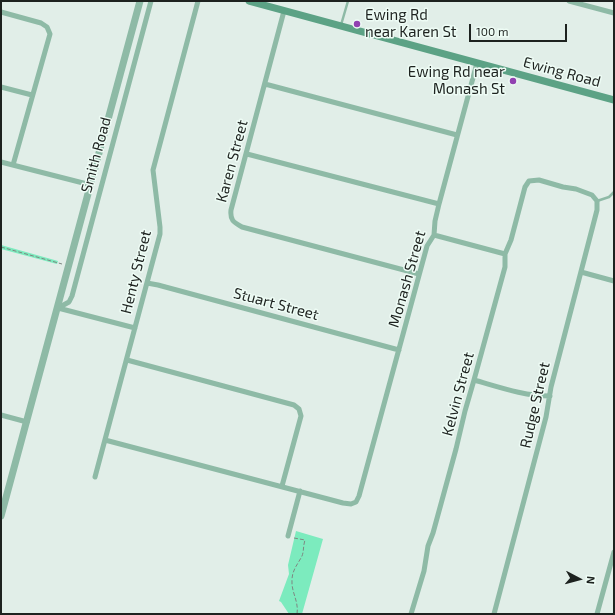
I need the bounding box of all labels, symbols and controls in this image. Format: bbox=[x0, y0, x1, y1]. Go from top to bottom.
place label: Ewing Rd near Karen St bbox=[365, 6, 456, 41]
scale bar bbox=[471, 16, 569, 42]
marker: Ewing Rd near Karen St bbox=[352, 19, 362, 29]
text: 100 m bbox=[476, 24, 508, 38]
street label: Ewing Road bbox=[521, 53, 603, 91]
place label: Ewing Rd near Monash St bbox=[408, 63, 505, 98]
marker: Ewing Rd near Monash St bbox=[508, 76, 518, 86]
street label: Smith Road bbox=[77, 115, 115, 195]
street label: Karen Street bbox=[212, 118, 252, 204]
street label: Henty Street bbox=[117, 228, 155, 316]
street label: Monash Street bbox=[385, 228, 429, 330]
street label: Stuart Street bbox=[231, 284, 321, 324]
street label: Kelvin Street bbox=[438, 350, 478, 438]
street label: Rudge Street bbox=[516, 360, 554, 450]
north arrow bbox=[559, 559, 599, 599]
text: N bbox=[585, 576, 598, 585]

